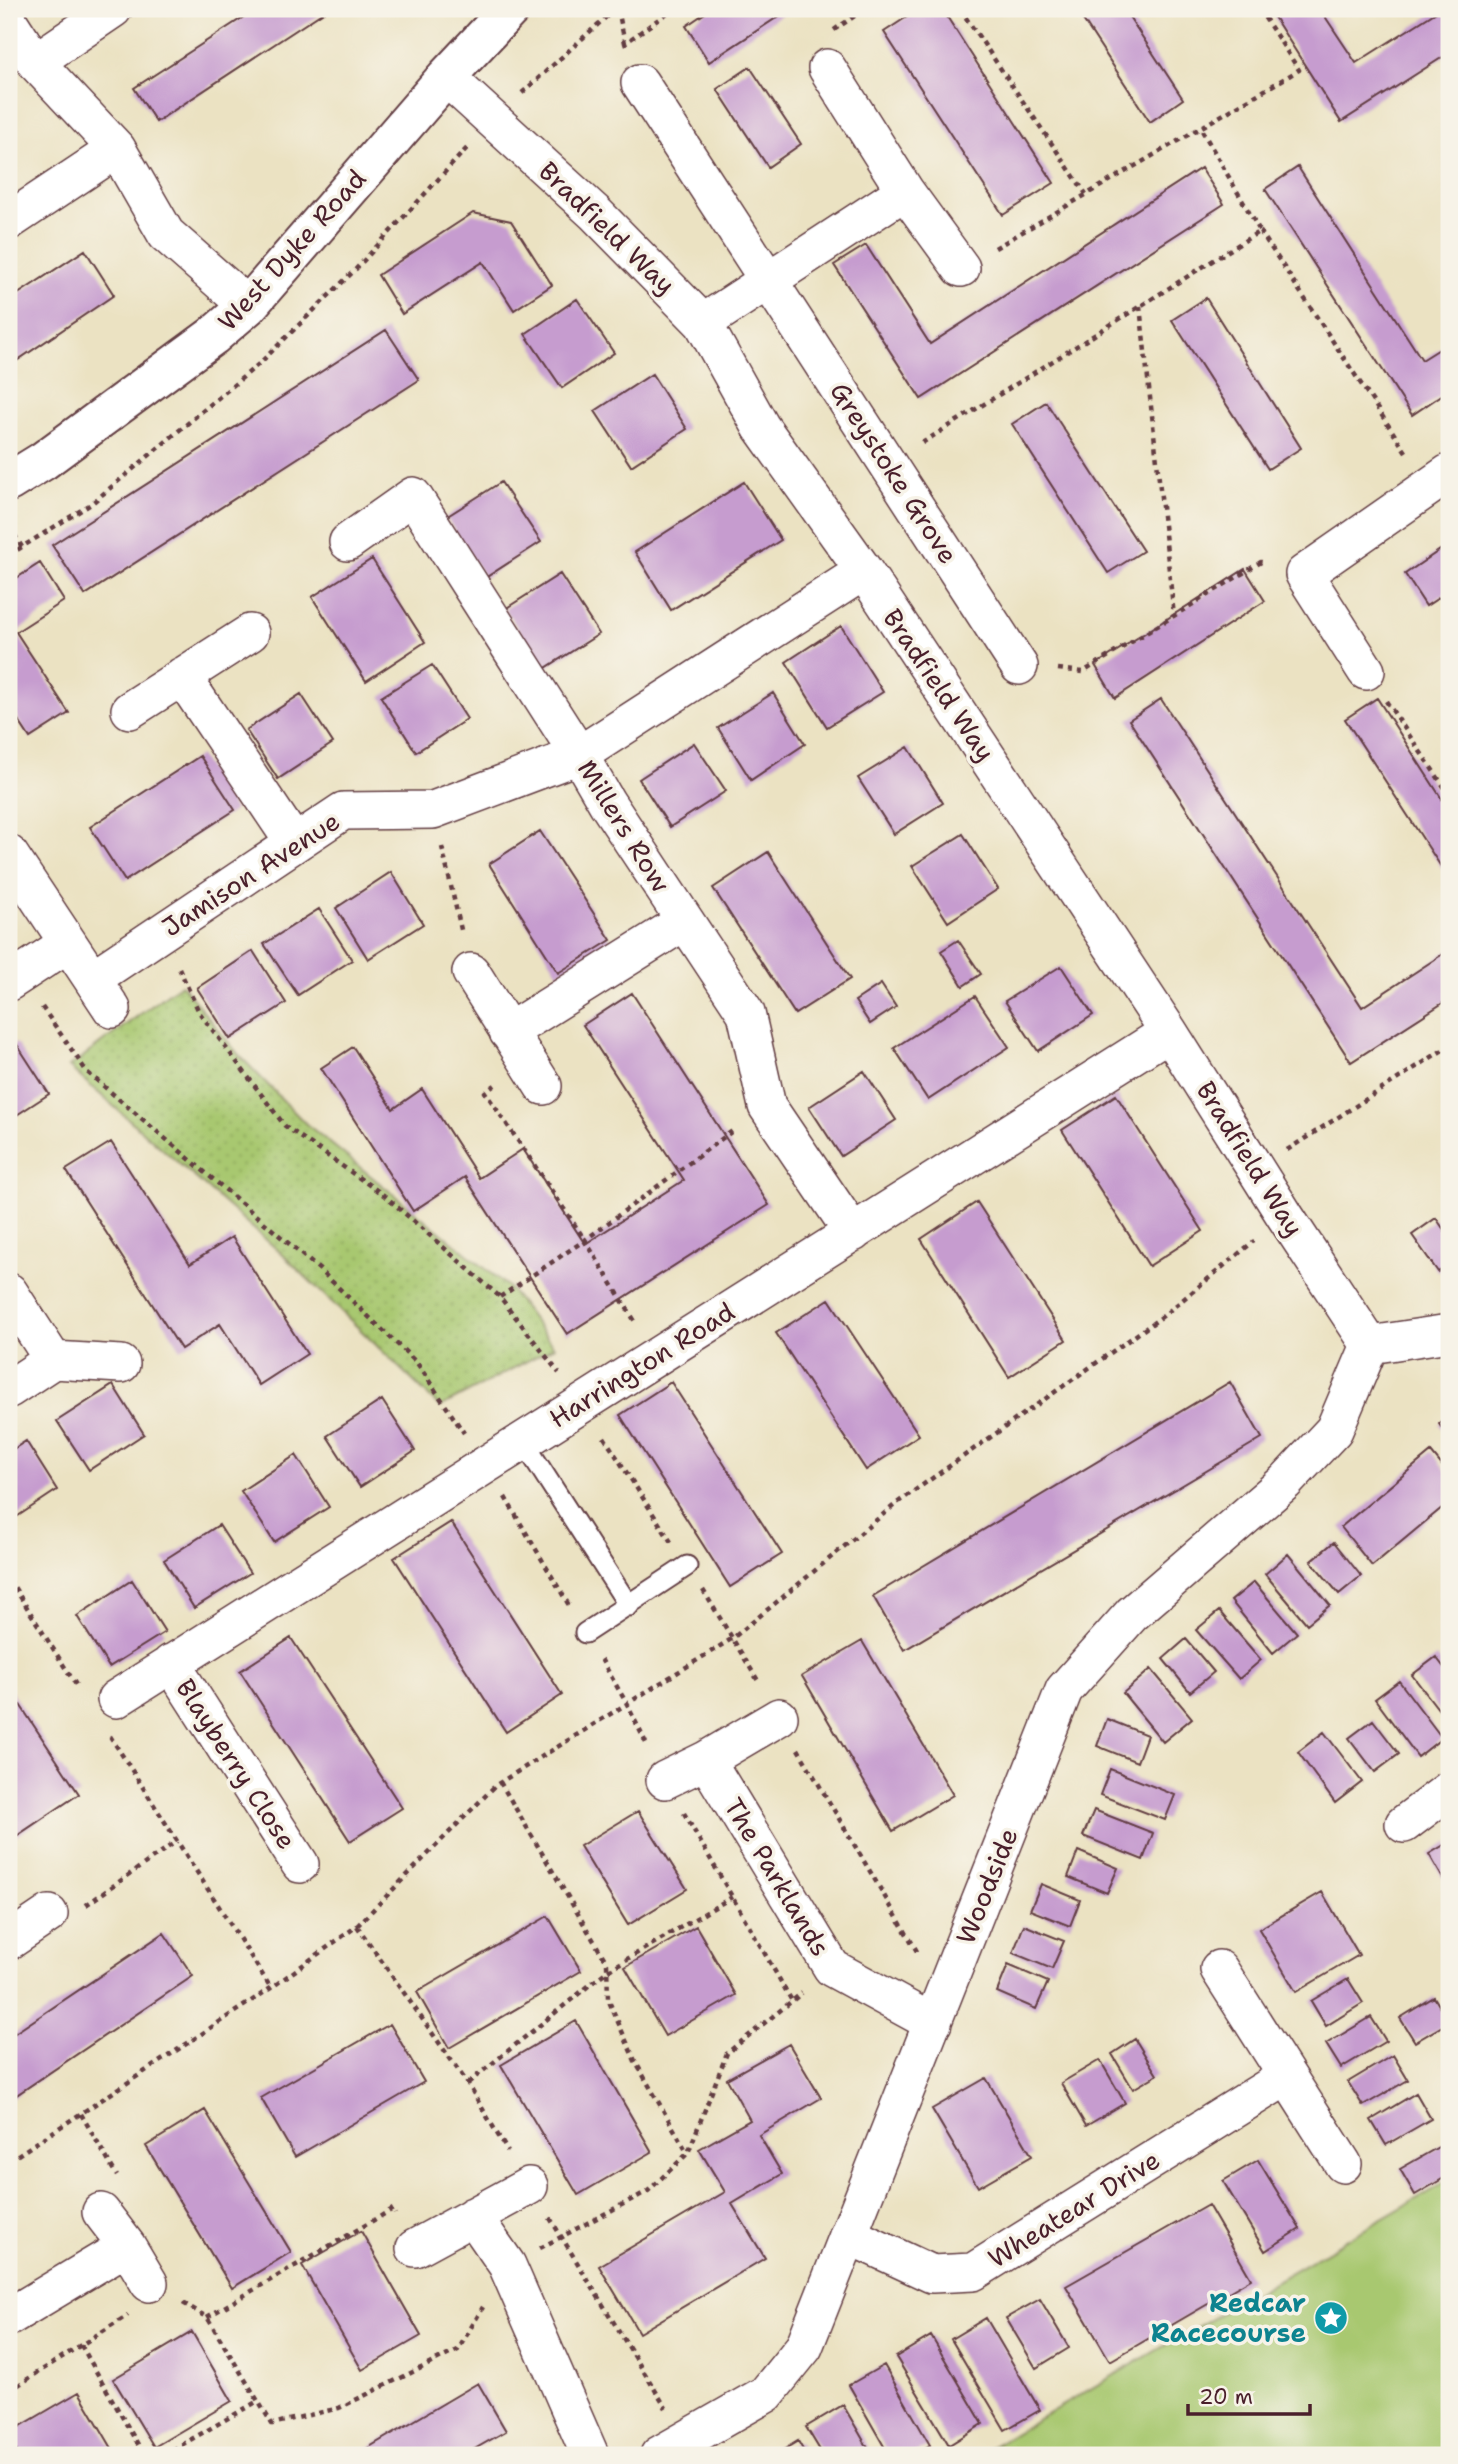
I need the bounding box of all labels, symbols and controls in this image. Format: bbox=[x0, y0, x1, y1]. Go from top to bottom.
street label: Bradfield Way bbox=[532, 154, 683, 302]
street label: West Dyke Road bbox=[210, 161, 374, 338]
street label: Greystoke Grove bbox=[823, 375, 966, 570]
street label: Bradfield Way bbox=[875, 602, 1003, 768]
street label: Millers Row bbox=[570, 753, 679, 899]
street label: Jamison Avenue bbox=[155, 803, 346, 944]
street label: Bradfield Way bbox=[1189, 1074, 1312, 1243]
street label: Harrington Road bbox=[543, 1294, 741, 1436]
street label: Blayberry Close bbox=[168, 1672, 305, 1856]
street label: The Parklands bbox=[716, 1791, 838, 1962]
street label: Woodside bbox=[947, 1823, 1026, 1949]
street label: Wheatear Drive bbox=[981, 2142, 1166, 2275]
place label: Redcar Racecourse bbox=[1151, 2285, 1306, 2350]
place icon: Redcar Racecourse bbox=[1312, 2299, 1350, 2337]
scale bar bbox=[1188, 2373, 1311, 2417]
text: 20 m bbox=[1199, 2383, 1253, 2411]

